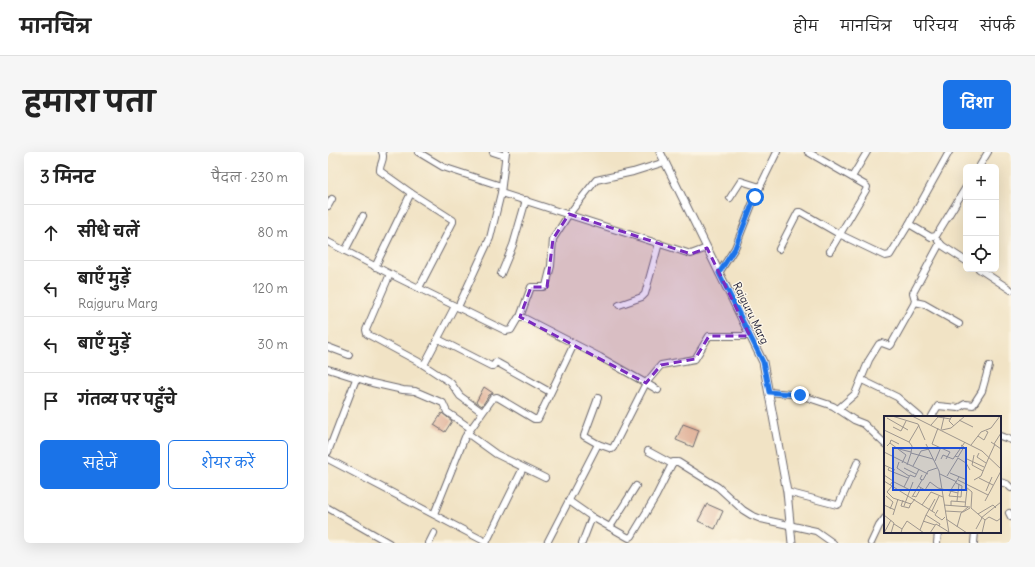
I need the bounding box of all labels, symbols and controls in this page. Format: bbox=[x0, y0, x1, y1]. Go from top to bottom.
text: मानचित्र bbox=[20, 14, 91, 38]
text: होम bbox=[794, 17, 818, 35]
text: मानचित्र bbox=[840, 17, 892, 35]
text: परिचय bbox=[914, 17, 958, 35]
text: संपर्क bbox=[980, 17, 1015, 35]
button: दिशा bbox=[943, 80, 1011, 129]
text: हमारा पता bbox=[24, 84, 155, 120]
map controls bbox=[963, 164, 999, 272]
button: + bbox=[963, 164, 999, 200]
text: 3 मिनट bbox=[40, 166, 95, 188]
text: पैदल · 230 m bbox=[211, 169, 288, 186]
route start bbox=[746, 188, 764, 206]
button: − bbox=[963, 200, 999, 236]
icon: ahead bbox=[40, 222, 62, 244]
text: सीधे चलें bbox=[78, 222, 139, 241]
text: 80 m bbox=[257, 224, 288, 241]
button: locate bbox=[963, 236, 999, 272]
text: बाएँ मुड़ें bbox=[78, 269, 130, 288]
icon: left bbox=[40, 278, 62, 300]
text: 120 m bbox=[253, 280, 288, 297]
street label: Rajguru Marg bbox=[730, 280, 772, 346]
text: Rajguru Marg bbox=[78, 295, 158, 312]
icon: left bbox=[40, 334, 62, 356]
text: बाएँ मुड़ें bbox=[78, 334, 130, 353]
text: 30 m bbox=[258, 336, 288, 353]
route end bbox=[791, 386, 809, 404]
icon: arrive bbox=[40, 390, 62, 412]
text: गंतव्य पर पहुँचे bbox=[78, 390, 176, 409]
inset map bbox=[884, 416, 1001, 533]
button: सहेजें bbox=[40, 440, 160, 489]
button: शेयर करें bbox=[168, 440, 288, 489]

